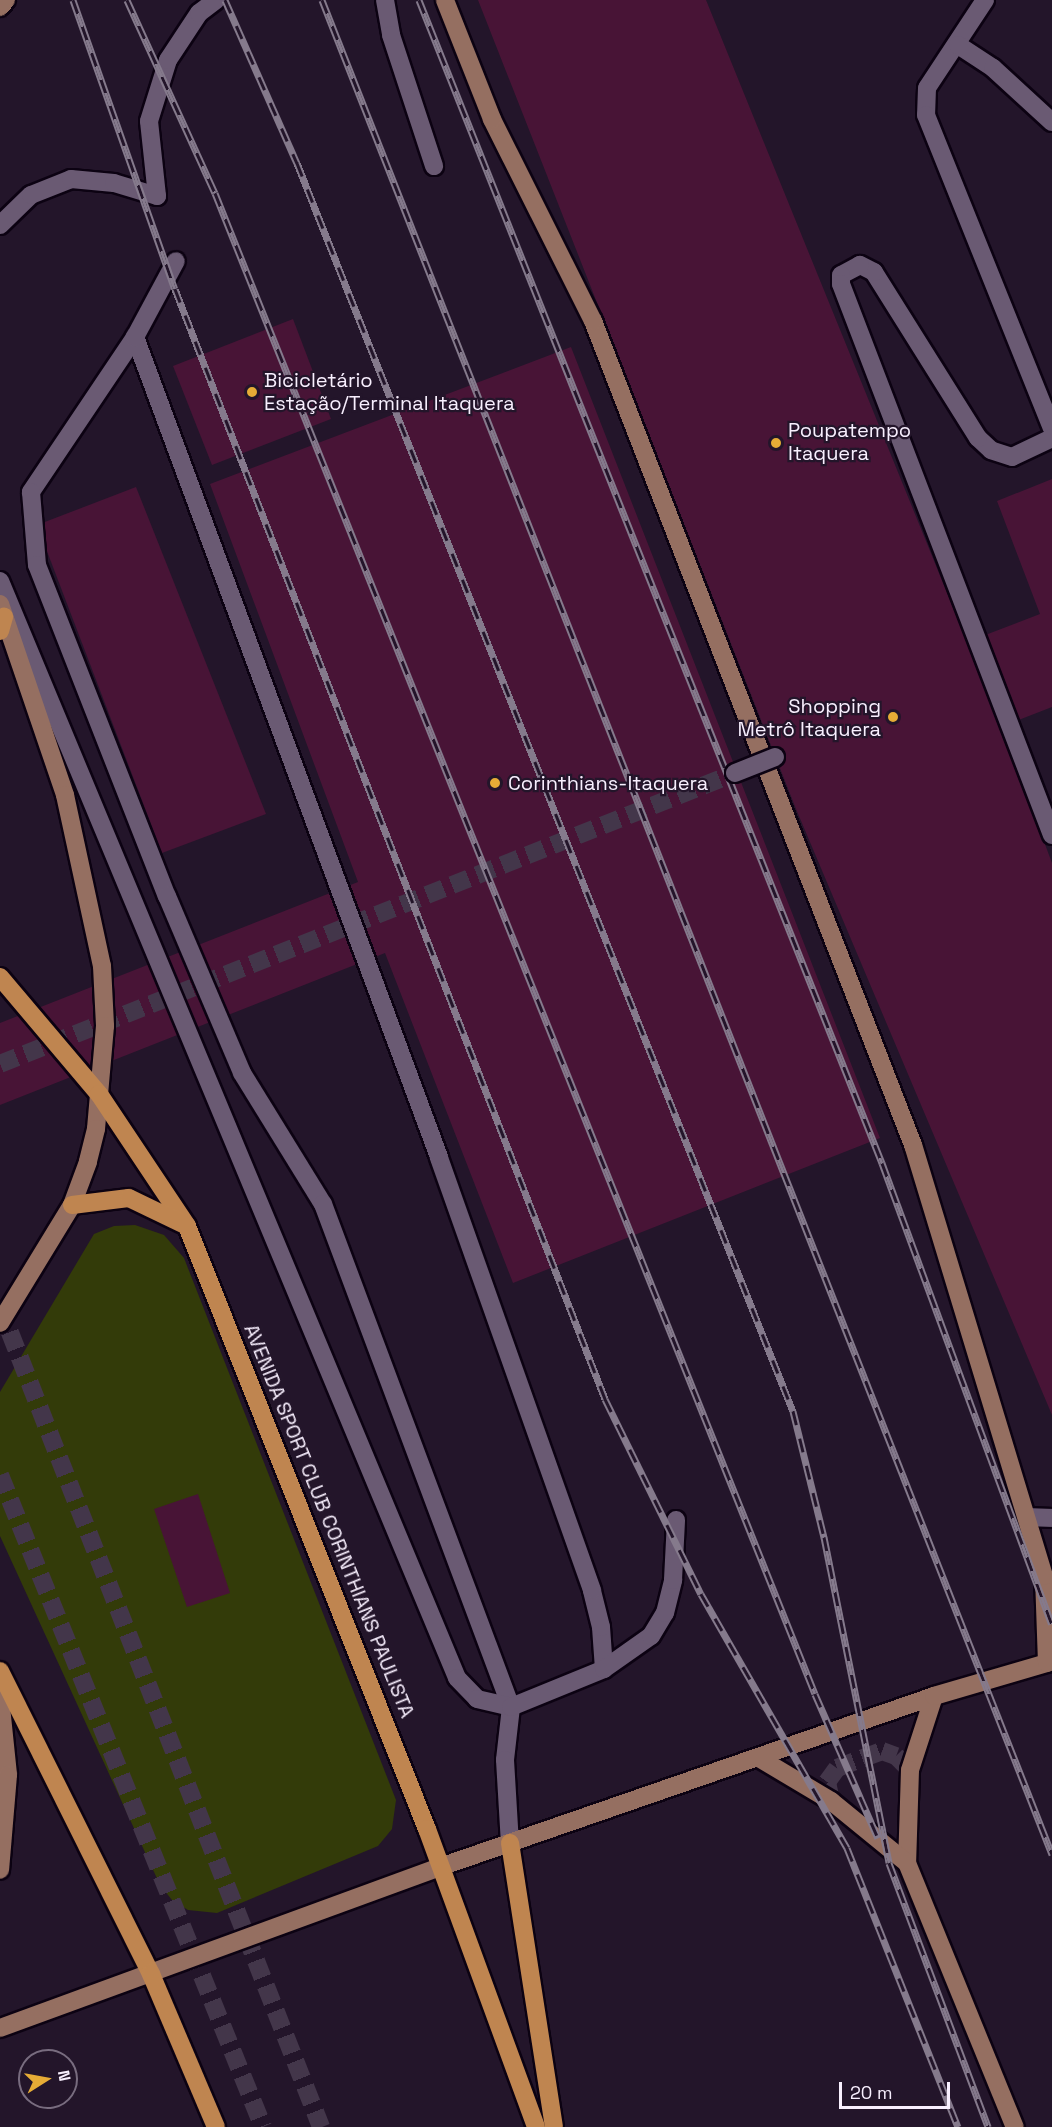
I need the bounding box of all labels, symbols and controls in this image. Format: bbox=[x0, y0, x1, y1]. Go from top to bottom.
place label: Bicicletário Estação/Terminal Itaquera bbox=[264, 368, 515, 415]
marker: Bicicletário Estação/Terminal Itaquera bbox=[245, 385, 259, 399]
place label: Poupatempo Itaquera bbox=[788, 419, 911, 466]
marker: Poupatempo Itaquera bbox=[769, 436, 783, 450]
place label: Shopping Metrô Itaquera bbox=[737, 694, 881, 741]
marker: Shopping Metrô Itaquera bbox=[886, 710, 900, 724]
place label: Corinthians-Itaquera bbox=[508, 771, 708, 795]
marker: Corinthians-Itaquera bbox=[486, 774, 504, 792]
street label: AVENIDA SPORT CLUB CORINTHIANS PAULISTA bbox=[239, 1320, 419, 1722]
north arrow bbox=[18, 2049, 78, 2109]
text: N bbox=[53, 2069, 76, 2083]
scale bar bbox=[842, 2070, 953, 2108]
text: 20 m bbox=[850, 2081, 893, 2104]

